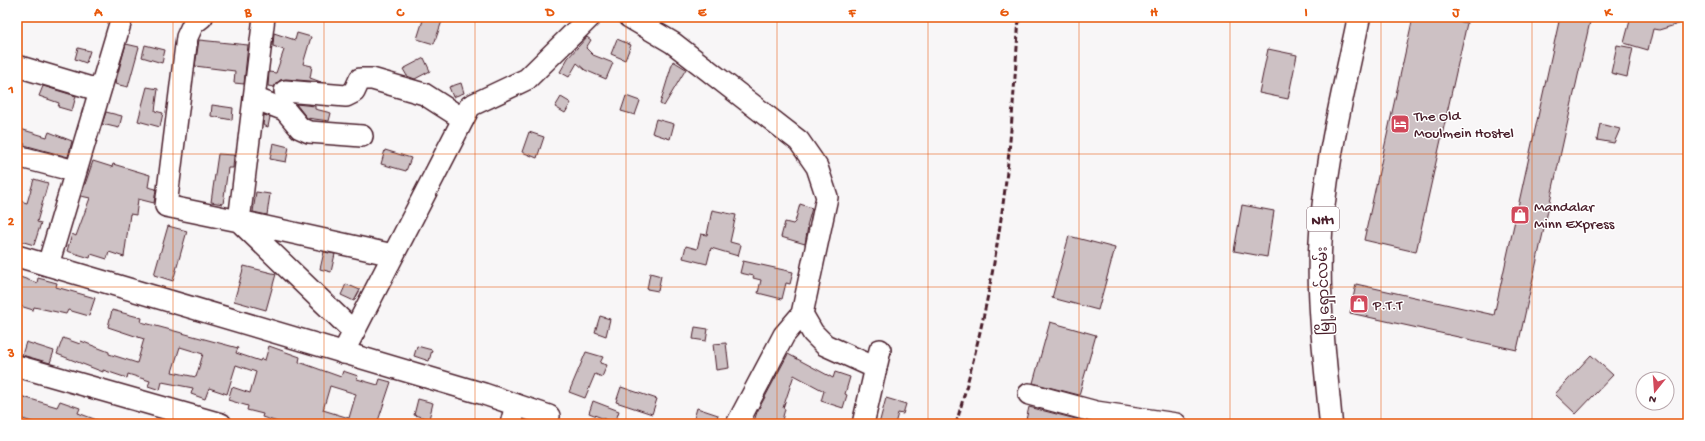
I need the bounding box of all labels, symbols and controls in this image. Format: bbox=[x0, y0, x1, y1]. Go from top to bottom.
text: A bbox=[93, 6, 103, 21]
text: B bbox=[244, 6, 253, 21]
text: C bbox=[395, 6, 405, 21]
text: D bbox=[545, 6, 555, 21]
text: E bbox=[698, 6, 707, 21]
text: F bbox=[848, 6, 857, 21]
text: G bbox=[1000, 6, 1009, 21]
text: H bbox=[1150, 6, 1158, 21]
text: I bbox=[1304, 6, 1308, 21]
text: J bbox=[1452, 6, 1461, 21]
text: K bbox=[1603, 6, 1613, 21]
text: 1 bbox=[7, 83, 14, 98]
place label: The Old Moulmein Hostel bbox=[1413, 108, 1514, 143]
hotel icon: The Old Moulmein Hostel bbox=[1389, 113, 1411, 135]
place label: Mandalar Minn Express bbox=[1534, 199, 1615, 234]
shop icon: Mandalar Minn Express bbox=[1509, 204, 1531, 226]
road number: NH1 bbox=[1307, 207, 1339, 231]
text: 2 bbox=[8, 215, 15, 230]
street label: မြို့ရှောင်လမ်း bbox=[1311, 246, 1337, 336]
shop icon: P.T.T bbox=[1348, 293, 1370, 315]
place label: P.T.T bbox=[1372, 297, 1403, 315]
text: 3 bbox=[7, 347, 15, 362]
north arrow bbox=[1635, 371, 1675, 411]
text: N bbox=[1647, 392, 1658, 405]

